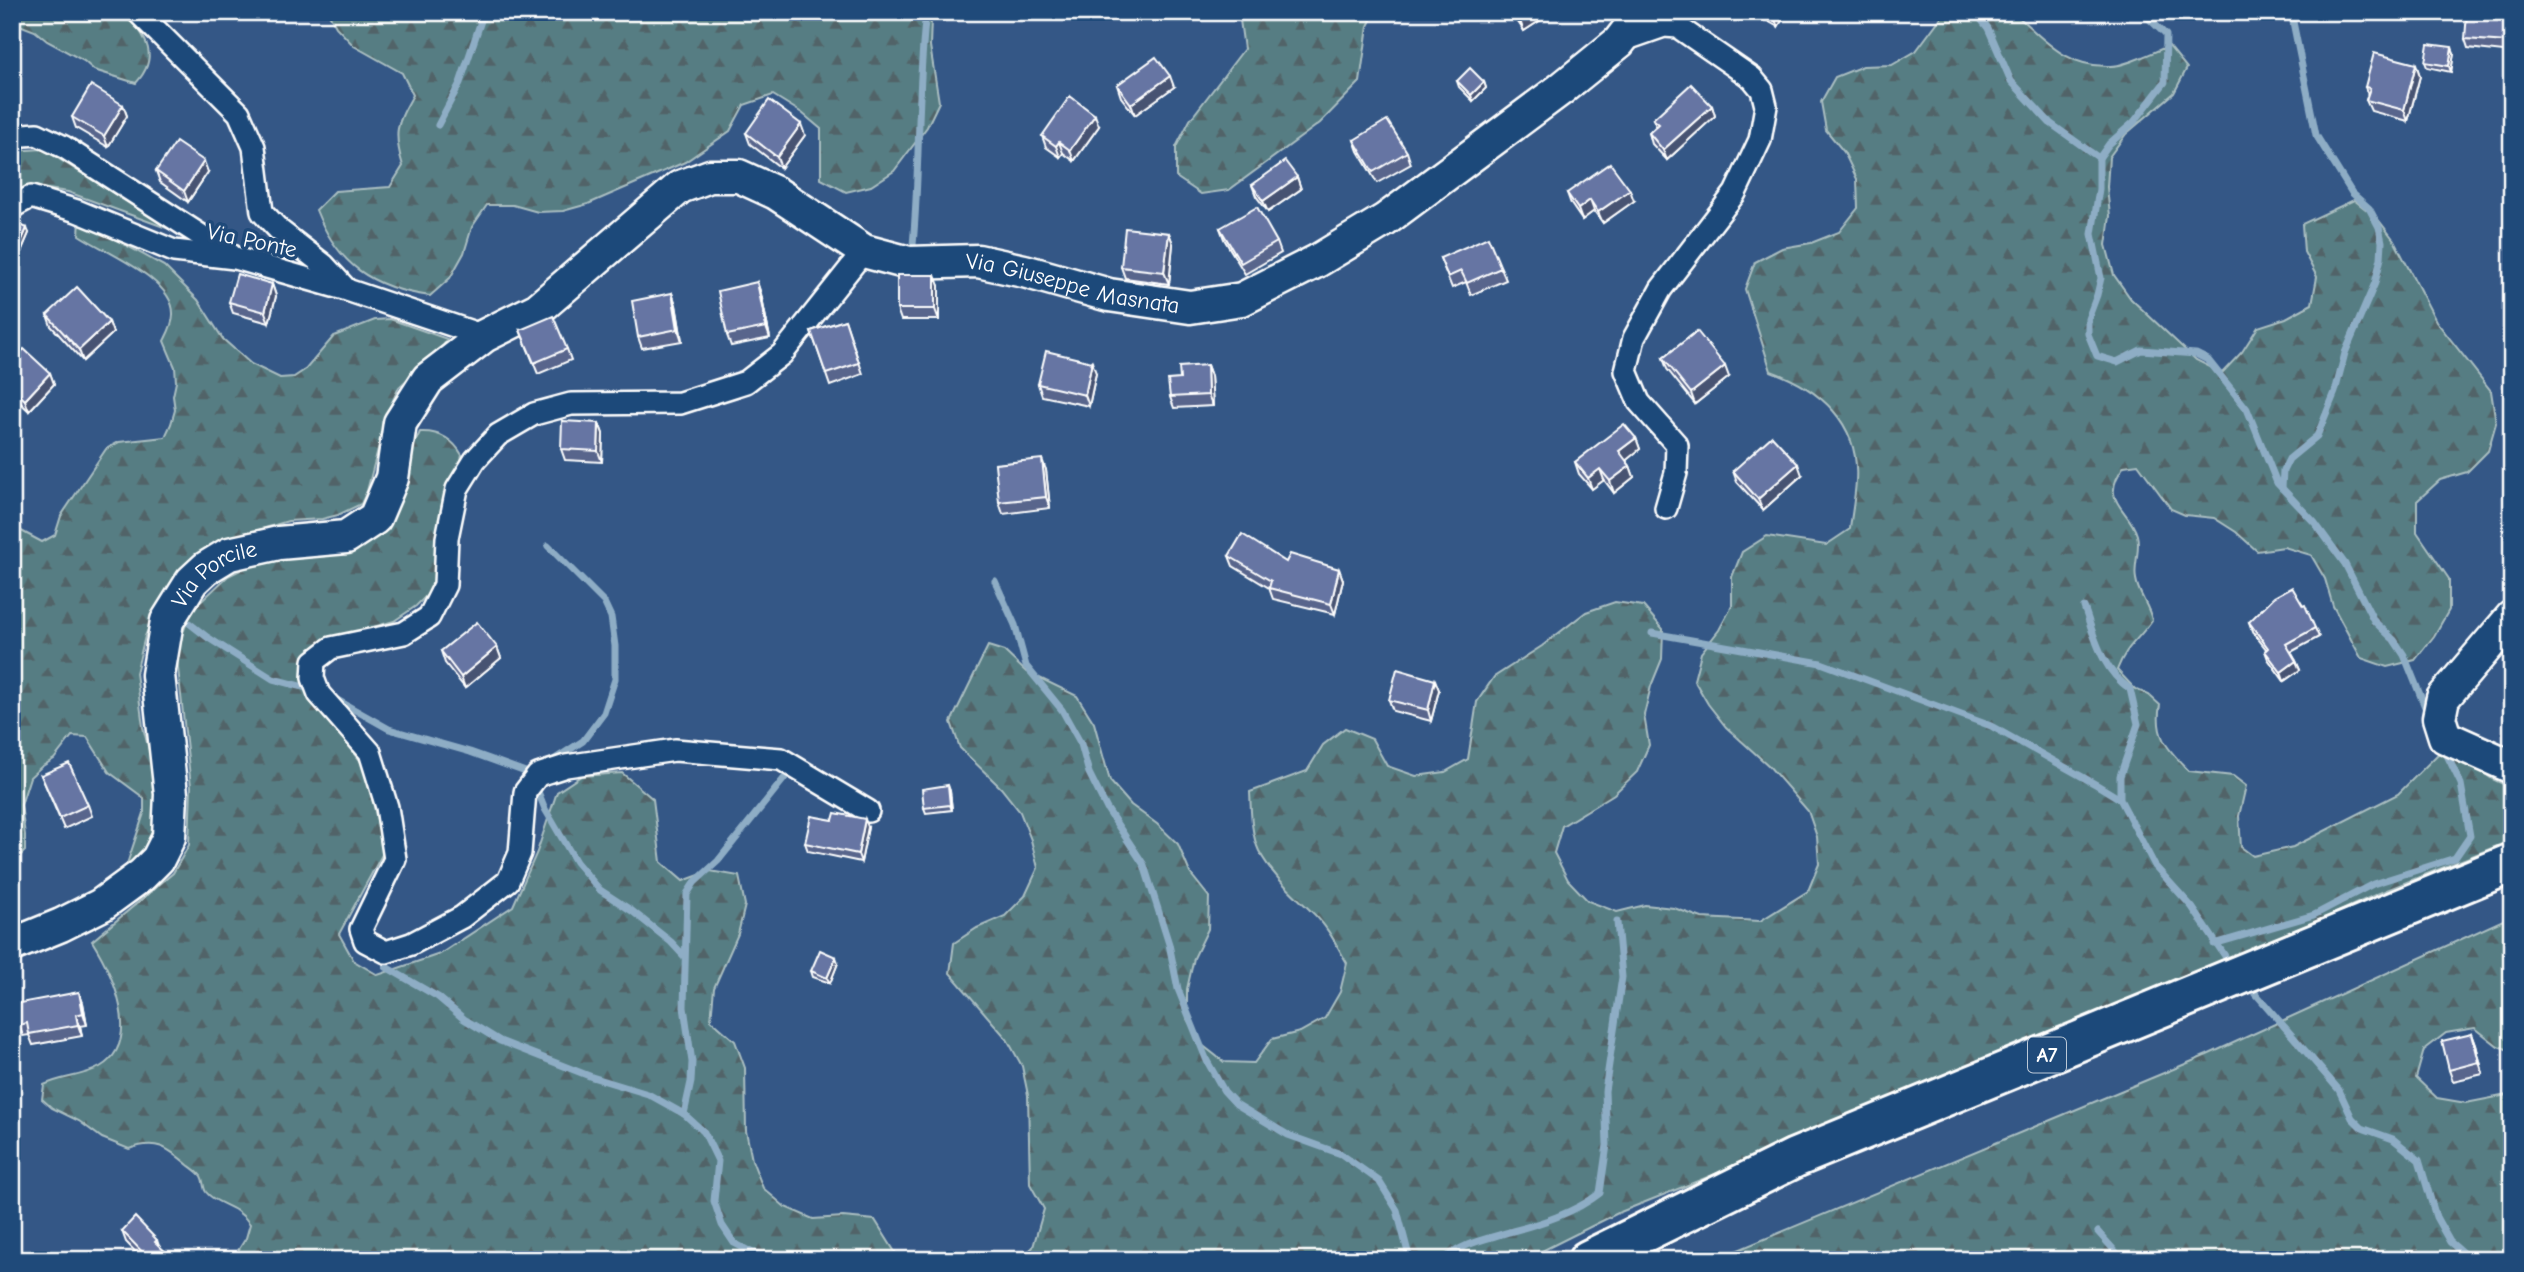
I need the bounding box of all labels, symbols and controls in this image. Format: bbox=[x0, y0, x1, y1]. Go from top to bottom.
street label: Via Ponte bbox=[204, 218, 299, 263]
street label: Via Giuseppe Masnata bbox=[966, 248, 1181, 319]
street label: Via Porcile bbox=[166, 535, 259, 613]
road number: A7 bbox=[2028, 1038, 2066, 1072]

